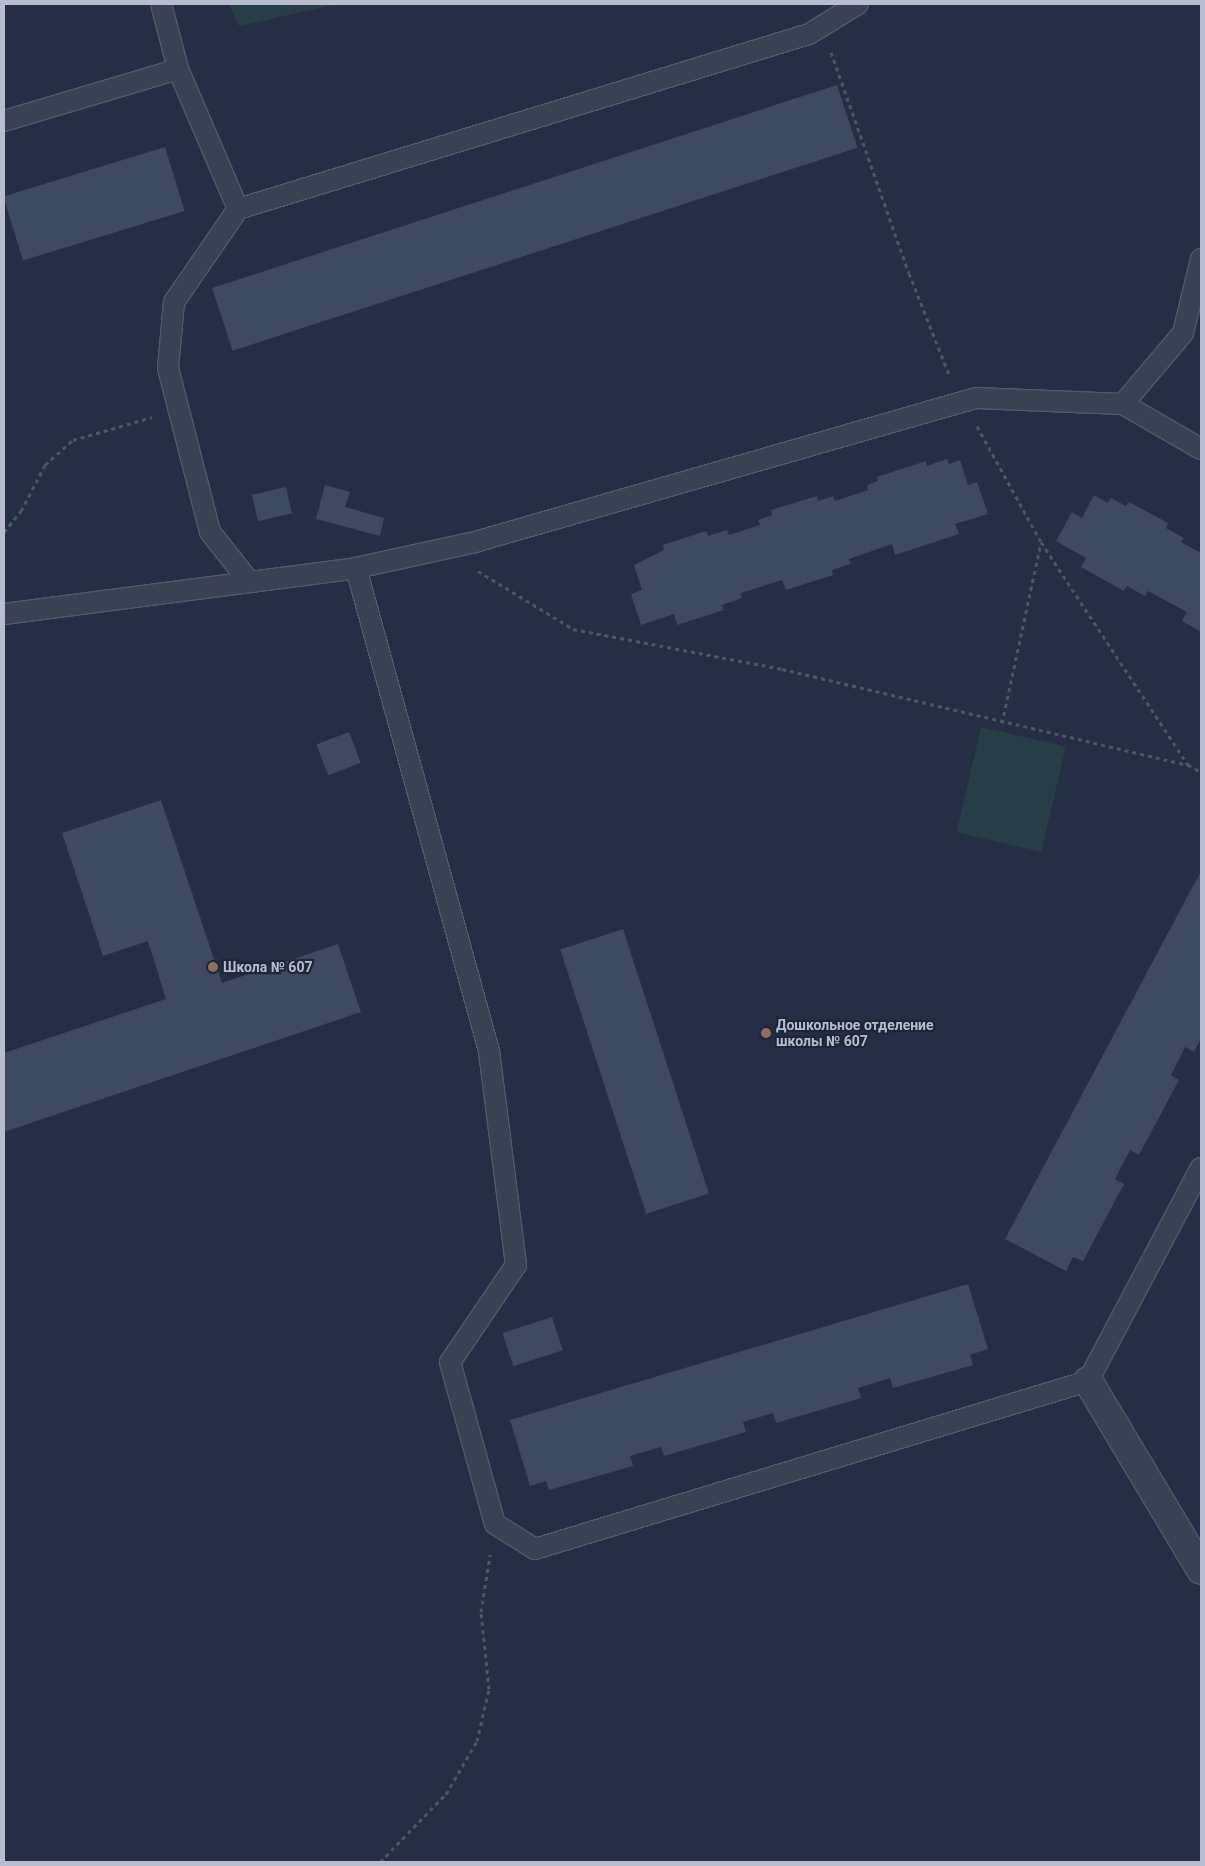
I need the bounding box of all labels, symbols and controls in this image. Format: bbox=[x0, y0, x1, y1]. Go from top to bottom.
place label: Школа № 607 bbox=[223, 959, 312, 975]
marker: Школа № 607 bbox=[207, 961, 219, 973]
place label: Дошкольное отделение школы № 607 bbox=[776, 1017, 934, 1050]
marker: Дошкольное отделение школы № 607 bbox=[760, 1027, 772, 1039]

